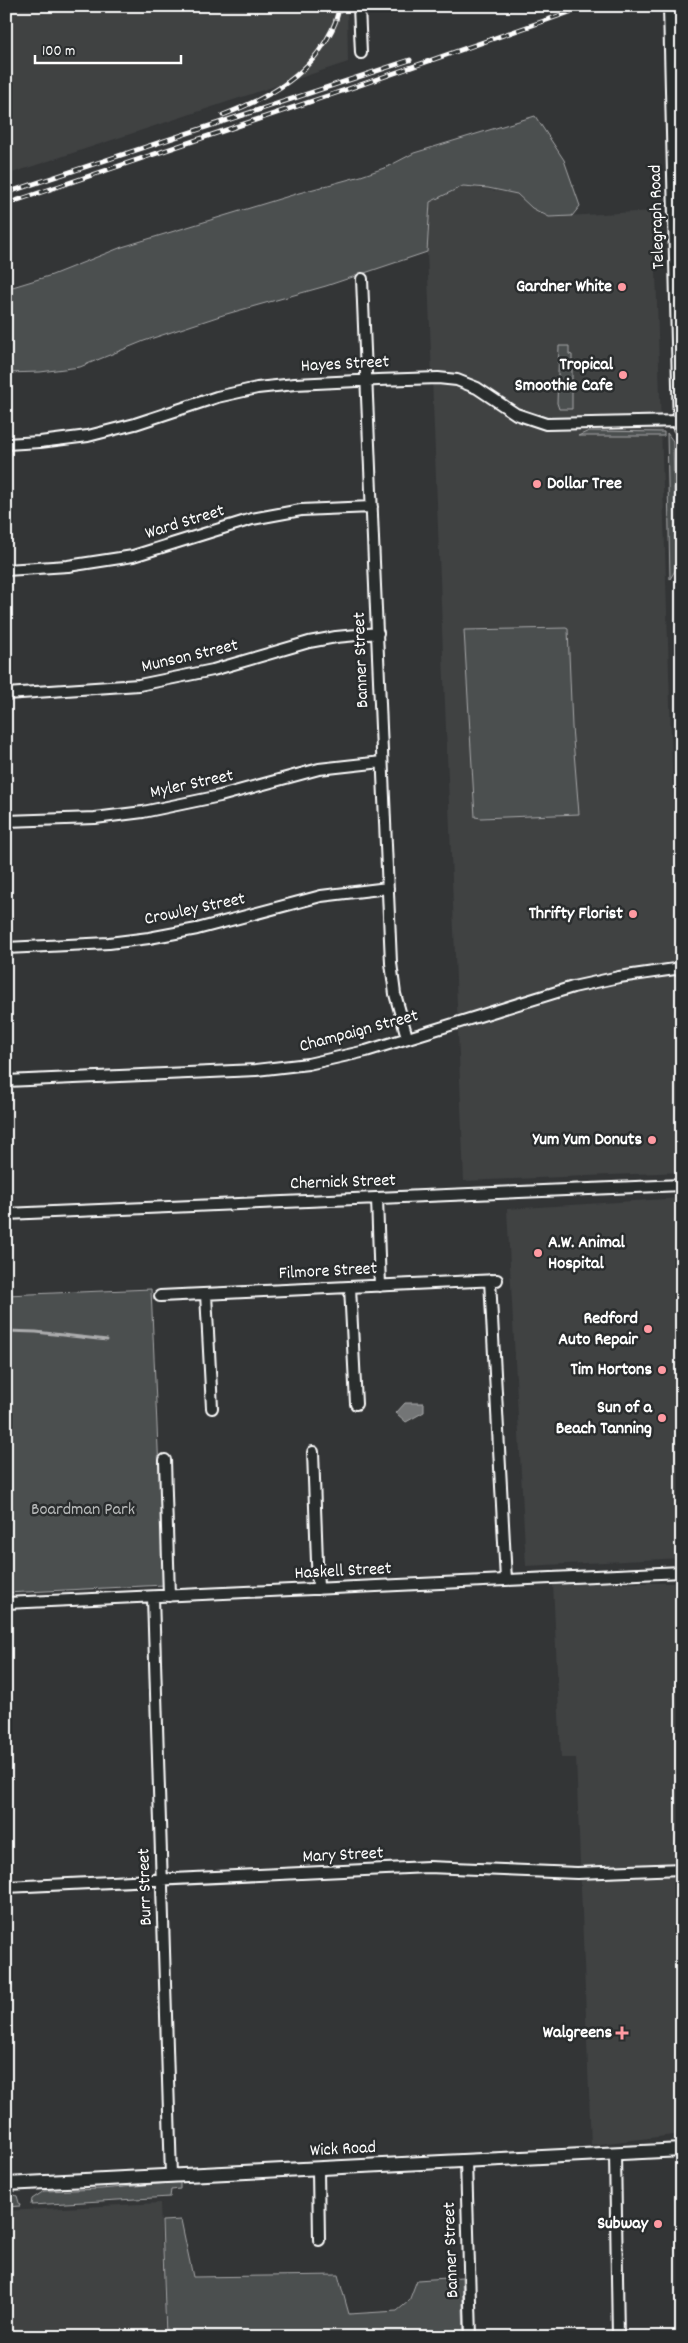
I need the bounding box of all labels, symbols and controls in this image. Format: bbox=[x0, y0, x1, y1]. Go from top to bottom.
scale bar bbox=[35, 32, 181, 64]
text: 100 m bbox=[42, 41, 75, 63]
street label: Telegraph Road bbox=[644, 164, 672, 270]
place label: Gardner White bbox=[516, 275, 612, 300]
marker: Gardner White bbox=[616, 281, 628, 293]
street label: Hayes Street bbox=[300, 350, 390, 380]
place label: Tropical Smoothie Cafe bbox=[515, 353, 614, 399]
marker: Tropical Smoothie Cafe bbox=[617, 369, 629, 381]
place label: Dollar Tree bbox=[547, 472, 622, 497]
marker: Dollar Tree bbox=[531, 478, 543, 490]
street label: Ward Street bbox=[142, 499, 228, 547]
street label: Banner Street bbox=[348, 611, 376, 708]
street label: Munson Street bbox=[139, 634, 241, 680]
street label: Myler Street bbox=[148, 764, 236, 806]
street label: Crowley Street bbox=[142, 887, 248, 933]
place label: Thrifty Florist bbox=[529, 902, 623, 927]
marker: Thrifty Florist bbox=[627, 908, 639, 920]
street label: Champaign Street bbox=[297, 1004, 422, 1060]
place label: Yum Yum Donuts bbox=[532, 1128, 642, 1153]
marker: Yum Yum Donuts bbox=[646, 1134, 658, 1146]
street label: Chernick Street bbox=[290, 1169, 397, 1197]
place label: A.W. Animal Hospital bbox=[548, 1231, 626, 1277]
marker: A.W. Animal Hospital bbox=[532, 1247, 544, 1259]
street label: Filmore Street bbox=[278, 1257, 378, 1287]
place label: Redford Auto Repair bbox=[558, 1307, 638, 1353]
marker: Redford Auto Repair bbox=[642, 1323, 654, 1335]
place label: Tim Hortons bbox=[571, 1358, 652, 1383]
marker: Tim Hortons bbox=[656, 1364, 668, 1376]
place label: Sun of a Beach Tanning bbox=[556, 1396, 653, 1442]
marker: Sun of a Beach Tanning bbox=[656, 1412, 668, 1424]
park label: Boardman Park bbox=[31, 1498, 135, 1523]
street label: Haskell Street bbox=[294, 1557, 392, 1587]
street label: Mary Street bbox=[302, 1841, 384, 1871]
street label: Burr Street bbox=[132, 1847, 160, 1926]
place label: Walgreens bbox=[543, 2021, 612, 2046]
marker: Walgreens bbox=[616, 2027, 628, 2039]
street label: Wick Road bbox=[309, 2136, 377, 2164]
street label: Banner Street bbox=[438, 2201, 466, 2298]
place label: Subway bbox=[597, 2212, 649, 2237]
marker: Subway bbox=[652, 2218, 664, 2230]

